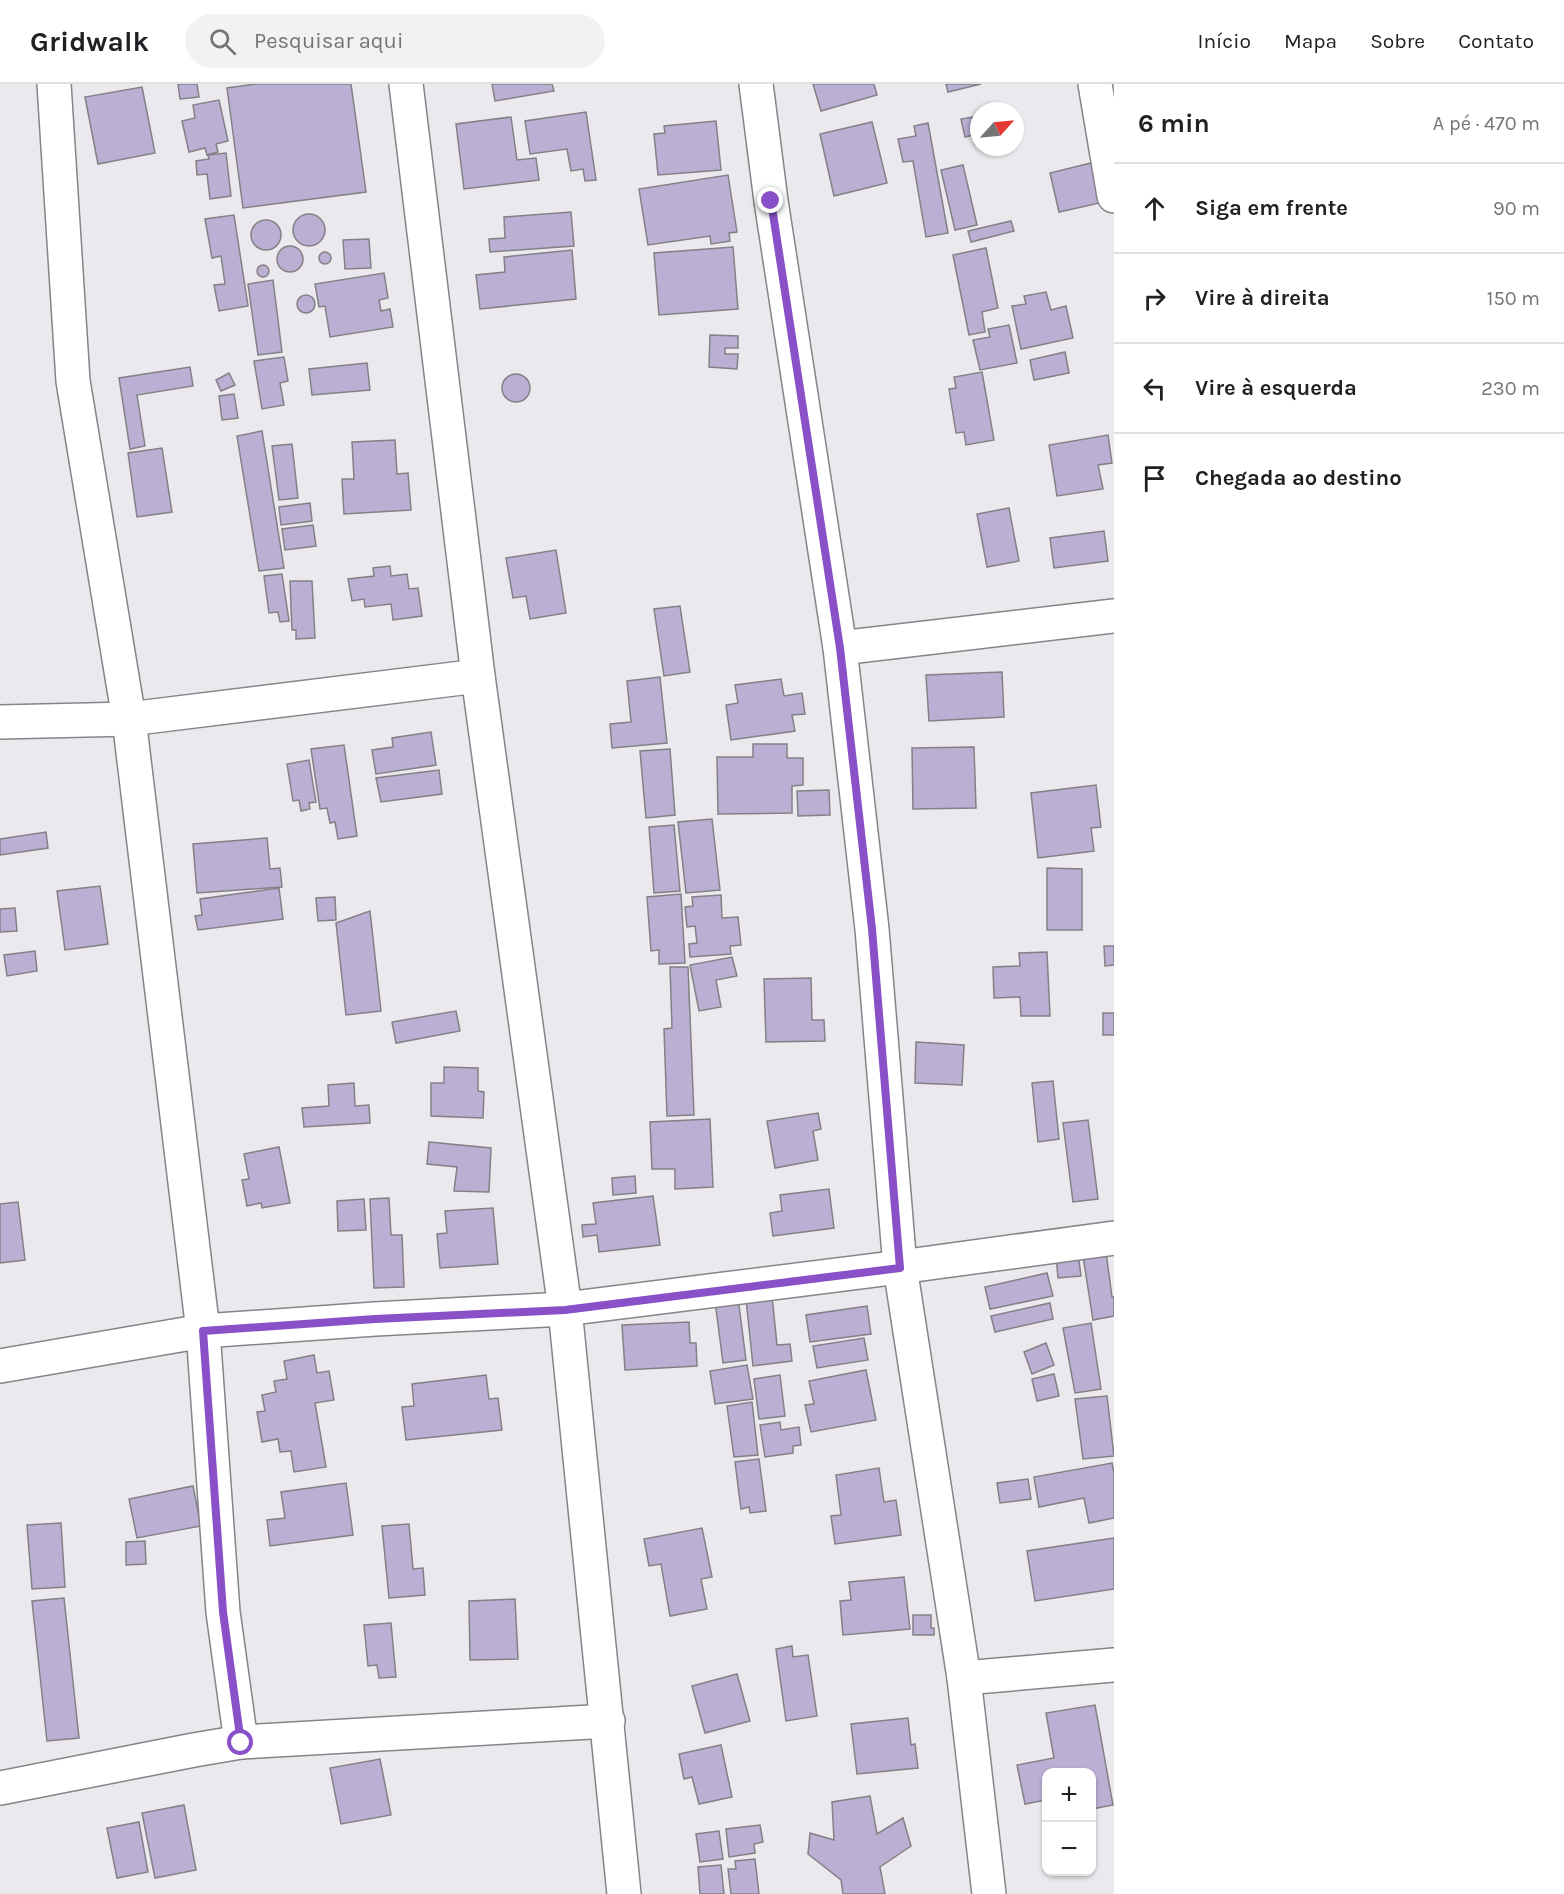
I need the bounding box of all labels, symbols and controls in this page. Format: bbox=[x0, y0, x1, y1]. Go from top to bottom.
search box bbox=[185, 14, 605, 68]
text: Gridwalk bbox=[30, 25, 149, 58]
icon: search bbox=[206, 25, 239, 58]
text: Pesquisar aqui bbox=[254, 28, 403, 54]
text: Início bbox=[1198, 29, 1251, 53]
text: Mapa bbox=[1284, 29, 1337, 53]
text: Sobre bbox=[1370, 29, 1425, 53]
text: Contato bbox=[1458, 29, 1534, 53]
north arrow bbox=[970, 102, 1024, 156]
text: 6 min bbox=[1138, 108, 1210, 139]
text: A pé · 470 m bbox=[1433, 112, 1540, 135]
route end bbox=[757, 187, 783, 213]
icon: ahead bbox=[1138, 192, 1171, 225]
text: Siga em frente bbox=[1195, 195, 1348, 221]
text: 90 m bbox=[1493, 197, 1540, 220]
icon: right bbox=[1138, 282, 1171, 315]
text: Vire à direita bbox=[1195, 285, 1330, 311]
text: 150 m bbox=[1487, 287, 1540, 310]
icon: left bbox=[1138, 372, 1171, 405]
text: Vire à esquerda bbox=[1195, 375, 1357, 401]
text: 230 m bbox=[1481, 377, 1540, 400]
icon: arrive bbox=[1138, 462, 1171, 495]
text: Chegada ao destino bbox=[1195, 465, 1402, 491]
route start bbox=[227, 1729, 253, 1755]
map controls bbox=[1042, 1768, 1096, 1876]
button: + bbox=[1042, 1768, 1096, 1822]
button: − bbox=[1042, 1822, 1096, 1876]

